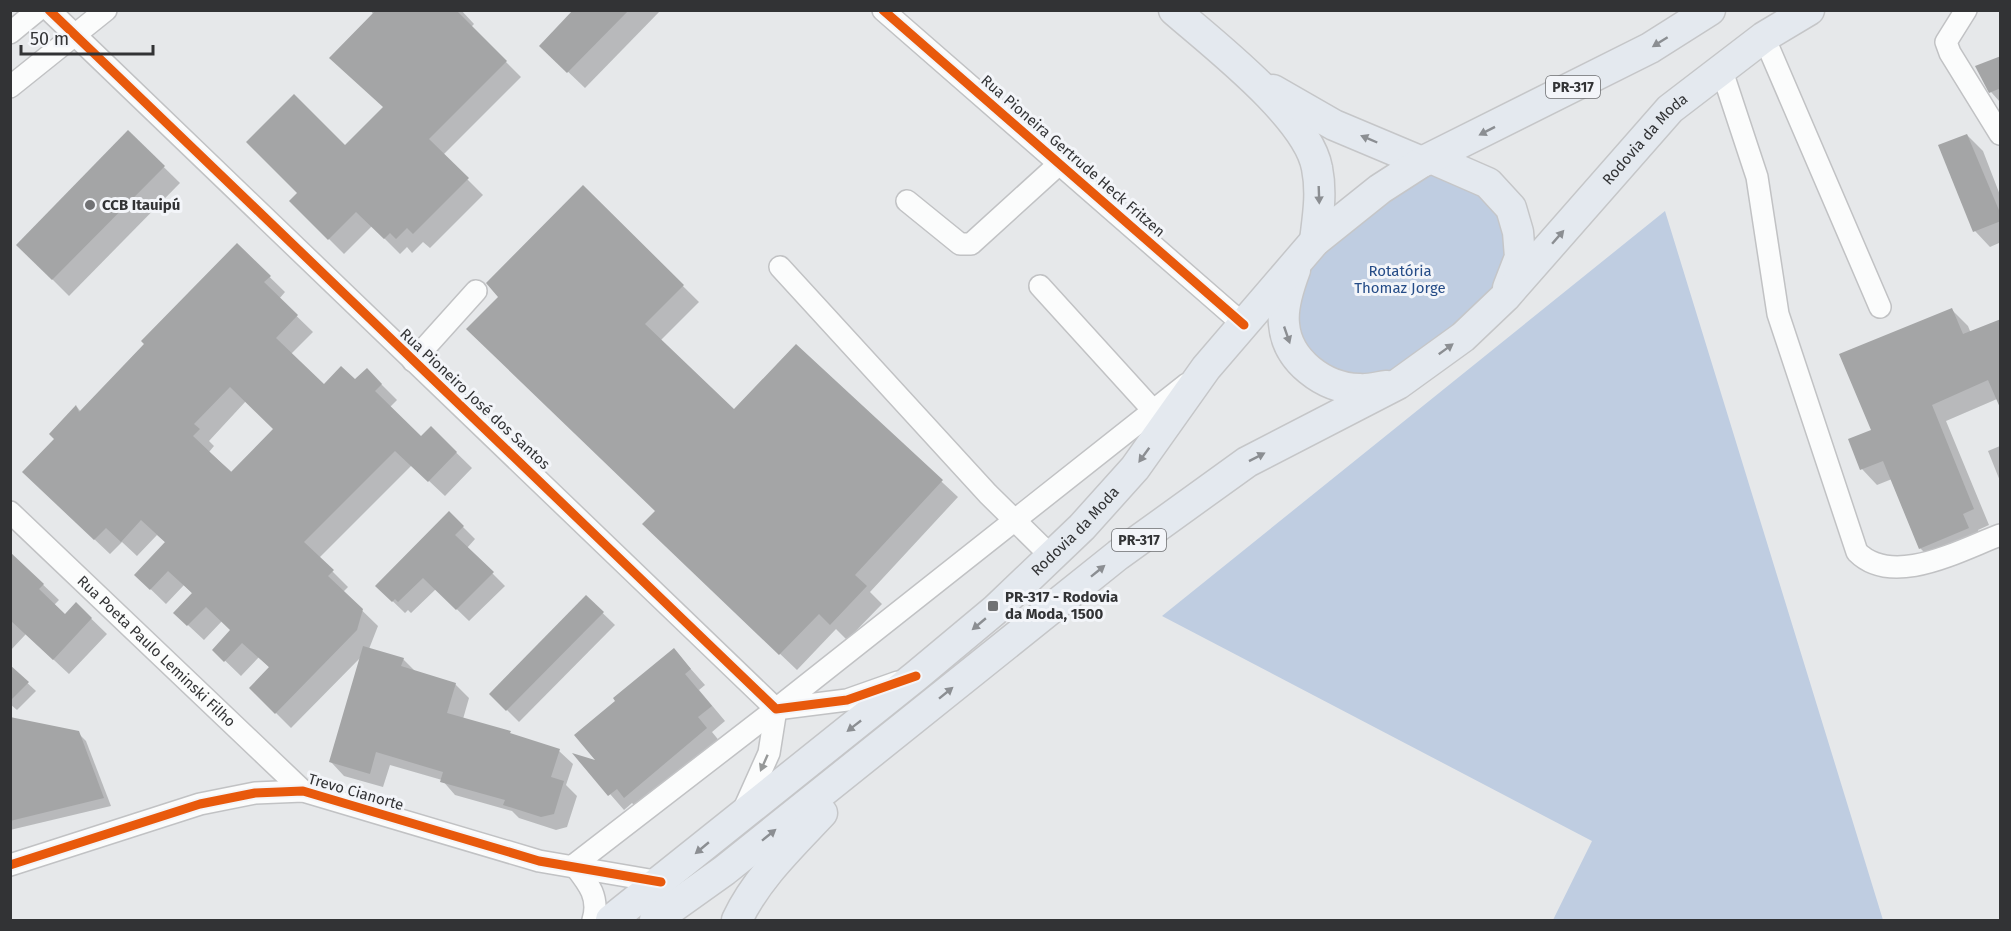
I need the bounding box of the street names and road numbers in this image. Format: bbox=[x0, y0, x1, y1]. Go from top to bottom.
street label: Rua Pioneira Gertrude Heck Fritzen bbox=[977, 71, 1169, 241]
road number: PR-317 bbox=[1546, 76, 1600, 98]
street label: Rodovia da Moda bbox=[1599, 90, 1691, 189]
street label: Rua Pioneiro José dos Santos bbox=[396, 325, 554, 473]
street label: Rodovia da Moda bbox=[1028, 483, 1123, 580]
road number: PR-317 bbox=[1112, 529, 1166, 551]
street label: Rua Poeta Paulo Leminski Filho bbox=[73, 572, 239, 731]
street label: Trevo Cianorte bbox=[306, 770, 406, 814]

